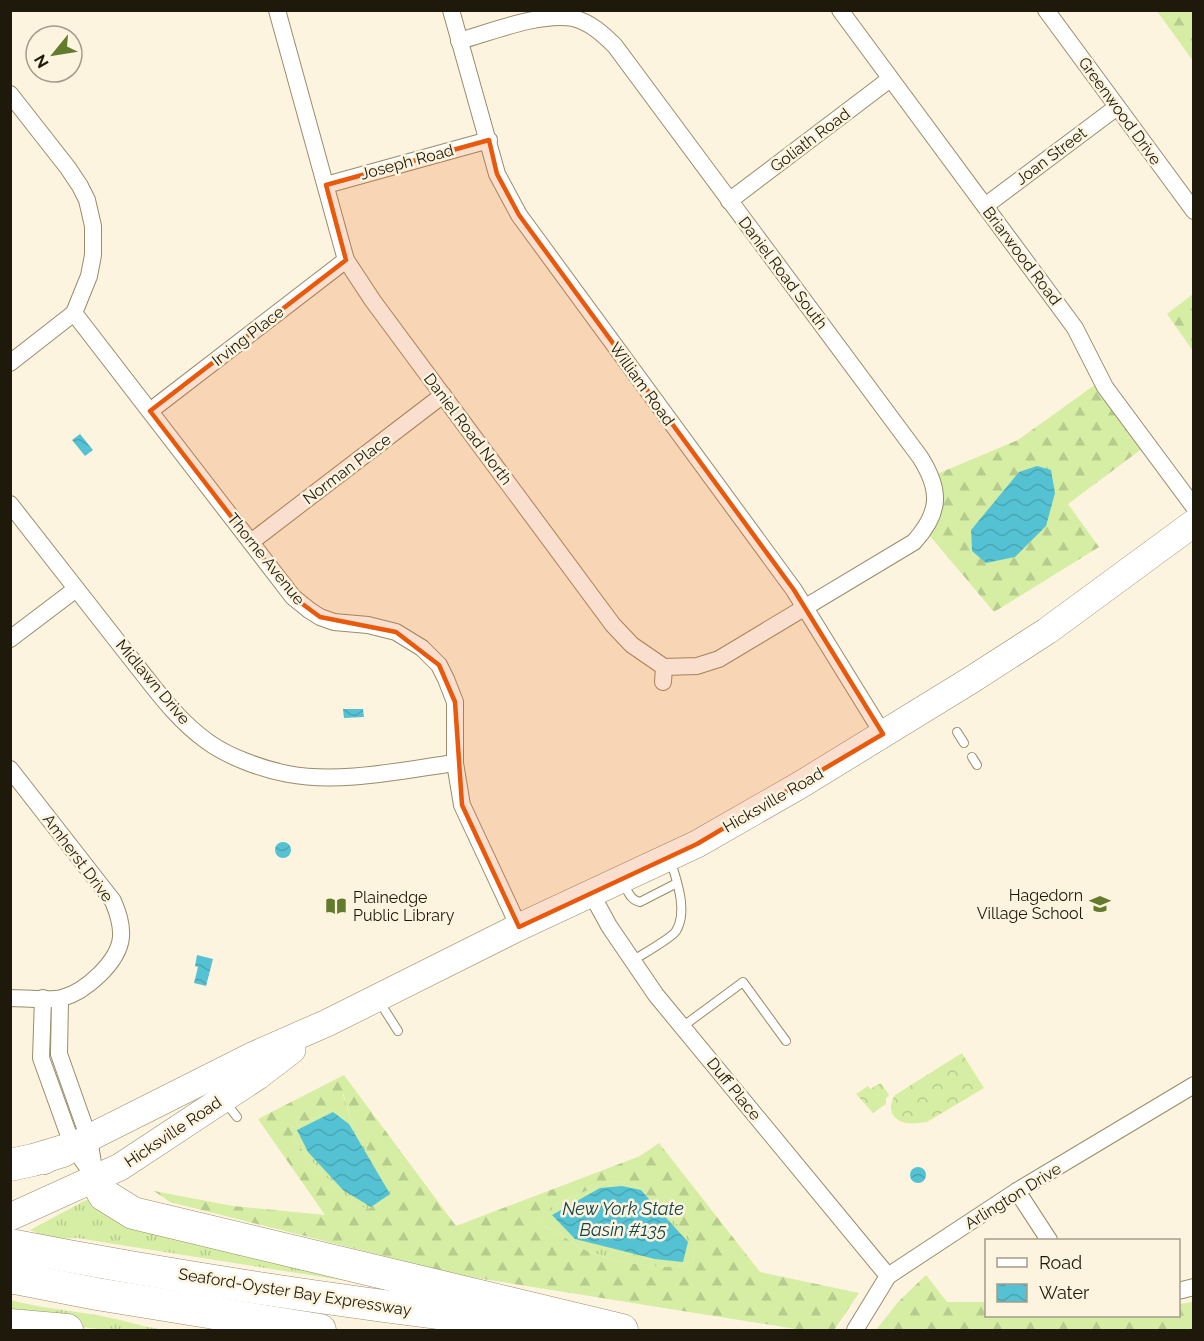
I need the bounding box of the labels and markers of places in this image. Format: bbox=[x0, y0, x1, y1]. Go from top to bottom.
place label: Hagedorn Village School bbox=[977, 886, 1084, 923]
place label: Plainedge Public Library bbox=[353, 888, 455, 925]
school or university icon: Hagedorn Village School bbox=[1088, 892, 1112, 916]
library icon: Plainedge Public Library bbox=[324, 894, 348, 918]

